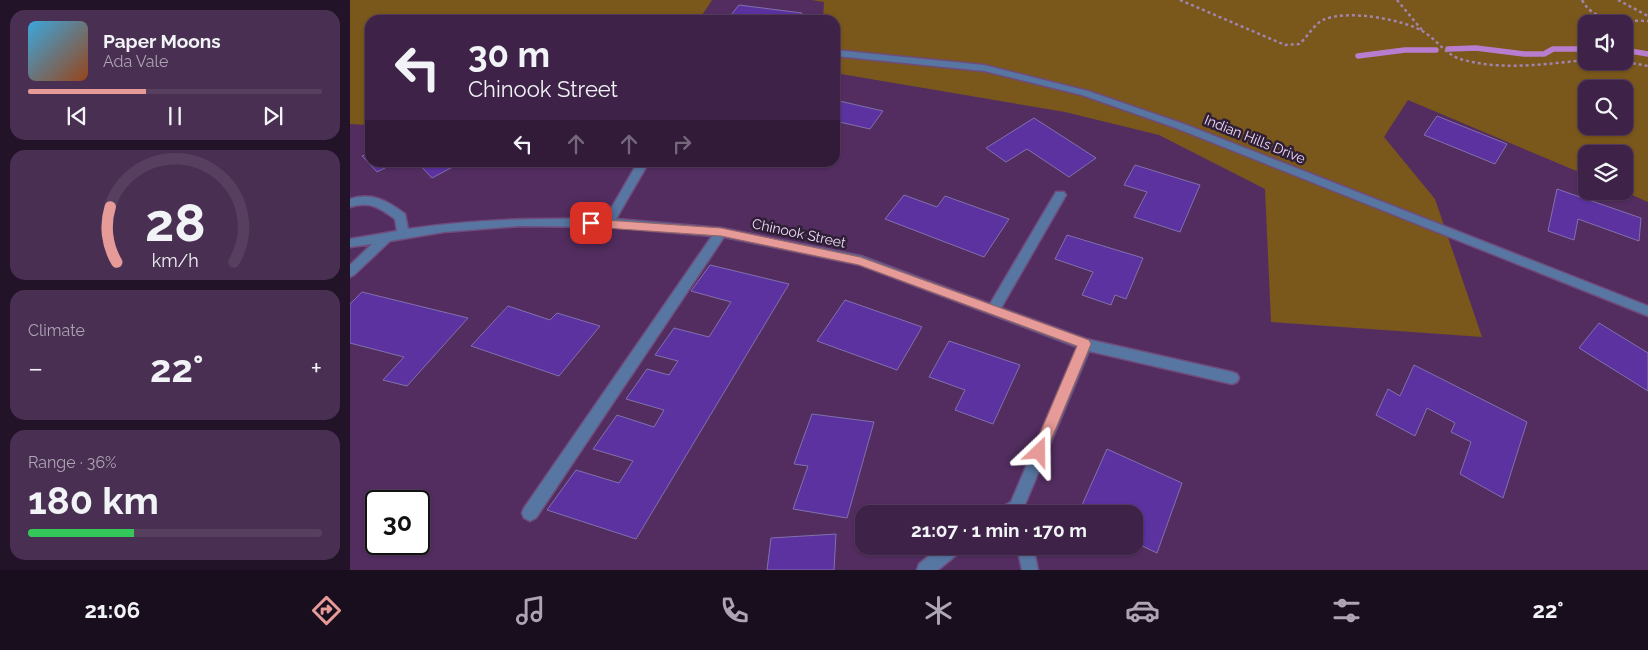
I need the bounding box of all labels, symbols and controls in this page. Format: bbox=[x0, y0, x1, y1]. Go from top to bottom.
map controls bbox=[1578, 15, 1633, 200]
button: sound bbox=[1578, 15, 1633, 70]
text: Paper Moons bbox=[103, 30, 221, 52]
text: 30 m bbox=[468, 34, 550, 75]
icon: left bbox=[385, 35, 450, 100]
text: Ada Vale bbox=[103, 52, 168, 71]
text: Chinook Street bbox=[468, 76, 618, 102]
button: search bbox=[1578, 80, 1633, 135]
icon: previous bbox=[63, 102, 91, 130]
icon: pause bbox=[161, 102, 189, 130]
icon: next bbox=[259, 102, 287, 130]
street label: Indian Hills Drive bbox=[1202, 111, 1308, 167]
icon: left bbox=[509, 130, 537, 158]
icon: ahead bbox=[562, 130, 590, 158]
icon: ahead bbox=[615, 130, 643, 158]
icon: right bbox=[668, 130, 696, 158]
button: layers bbox=[1578, 145, 1633, 200]
text: 28 bbox=[145, 192, 205, 253]
pin bbox=[570, 202, 612, 244]
icon: arrive bbox=[577, 209, 605, 237]
street label: Chinook Street bbox=[751, 215, 848, 251]
text: km/h bbox=[151, 250, 199, 271]
text: Climate bbox=[28, 321, 85, 340]
text: 22° bbox=[150, 346, 203, 391]
text: − bbox=[28, 352, 43, 385]
text: + bbox=[310, 352, 322, 385]
position arrow bbox=[1012, 425, 1064, 477]
text: Range · 36% bbox=[28, 453, 116, 472]
text: 180 km bbox=[28, 478, 159, 523]
speed limit sign: 30 bbox=[365, 490, 430, 555]
text: 21:07 · 1 min · 170 m bbox=[911, 519, 1087, 541]
icon: directions bbox=[309, 593, 344, 628]
icon: music bbox=[513, 593, 548, 628]
icon: phone bbox=[717, 593, 752, 628]
icon: climate bbox=[921, 593, 956, 628]
icon: car bbox=[1125, 593, 1160, 628]
icon: filters bbox=[1329, 593, 1364, 628]
text: 21:06 bbox=[84, 597, 140, 623]
text: 22° bbox=[1532, 597, 1563, 623]

